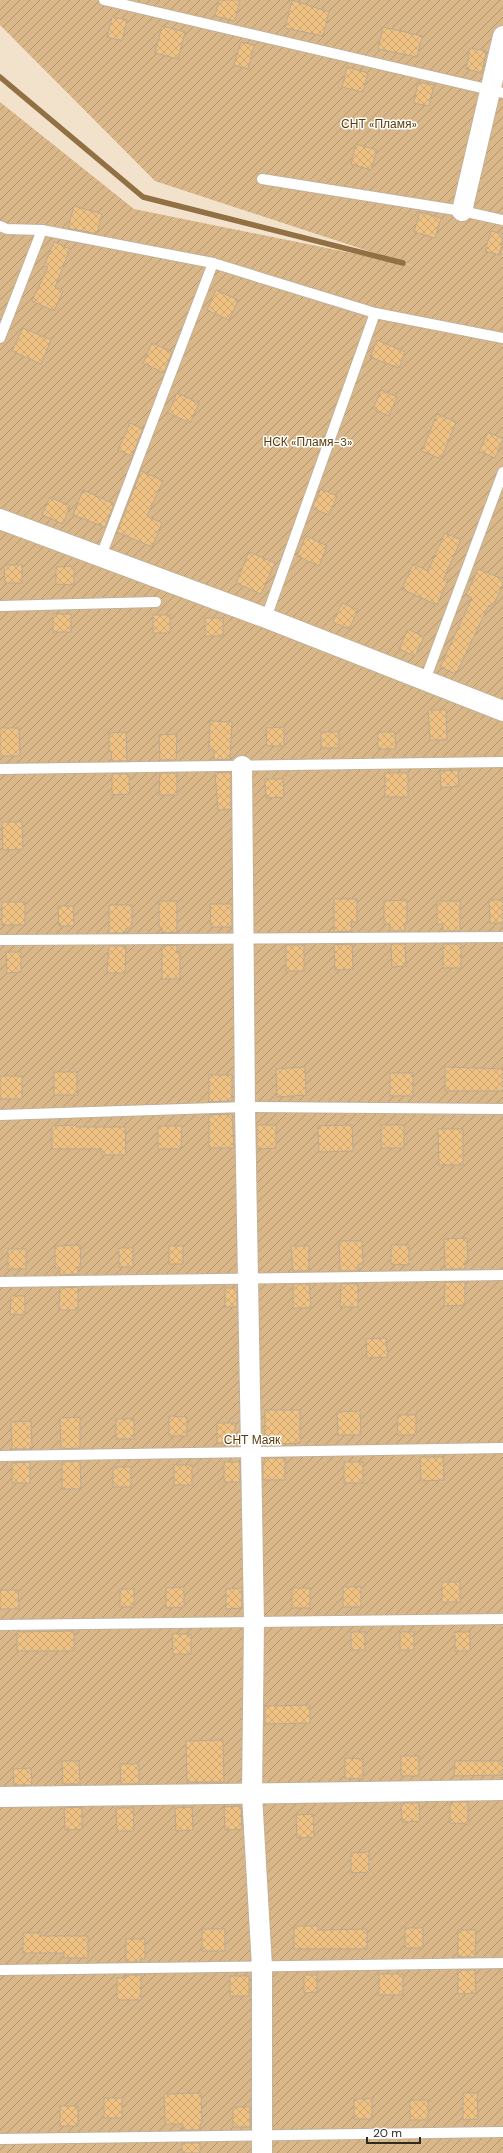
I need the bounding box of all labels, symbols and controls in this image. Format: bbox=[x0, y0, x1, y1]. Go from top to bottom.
park label: СНТ «Пламя» bbox=[341, 116, 417, 132]
park label: НСК «Пламя-3» bbox=[264, 434, 353, 450]
park label: СНТ Маяк bbox=[224, 1432, 281, 1448]
scale bar bbox=[367, 2119, 420, 2145]
text: 20 m bbox=[373, 2125, 402, 2141]

